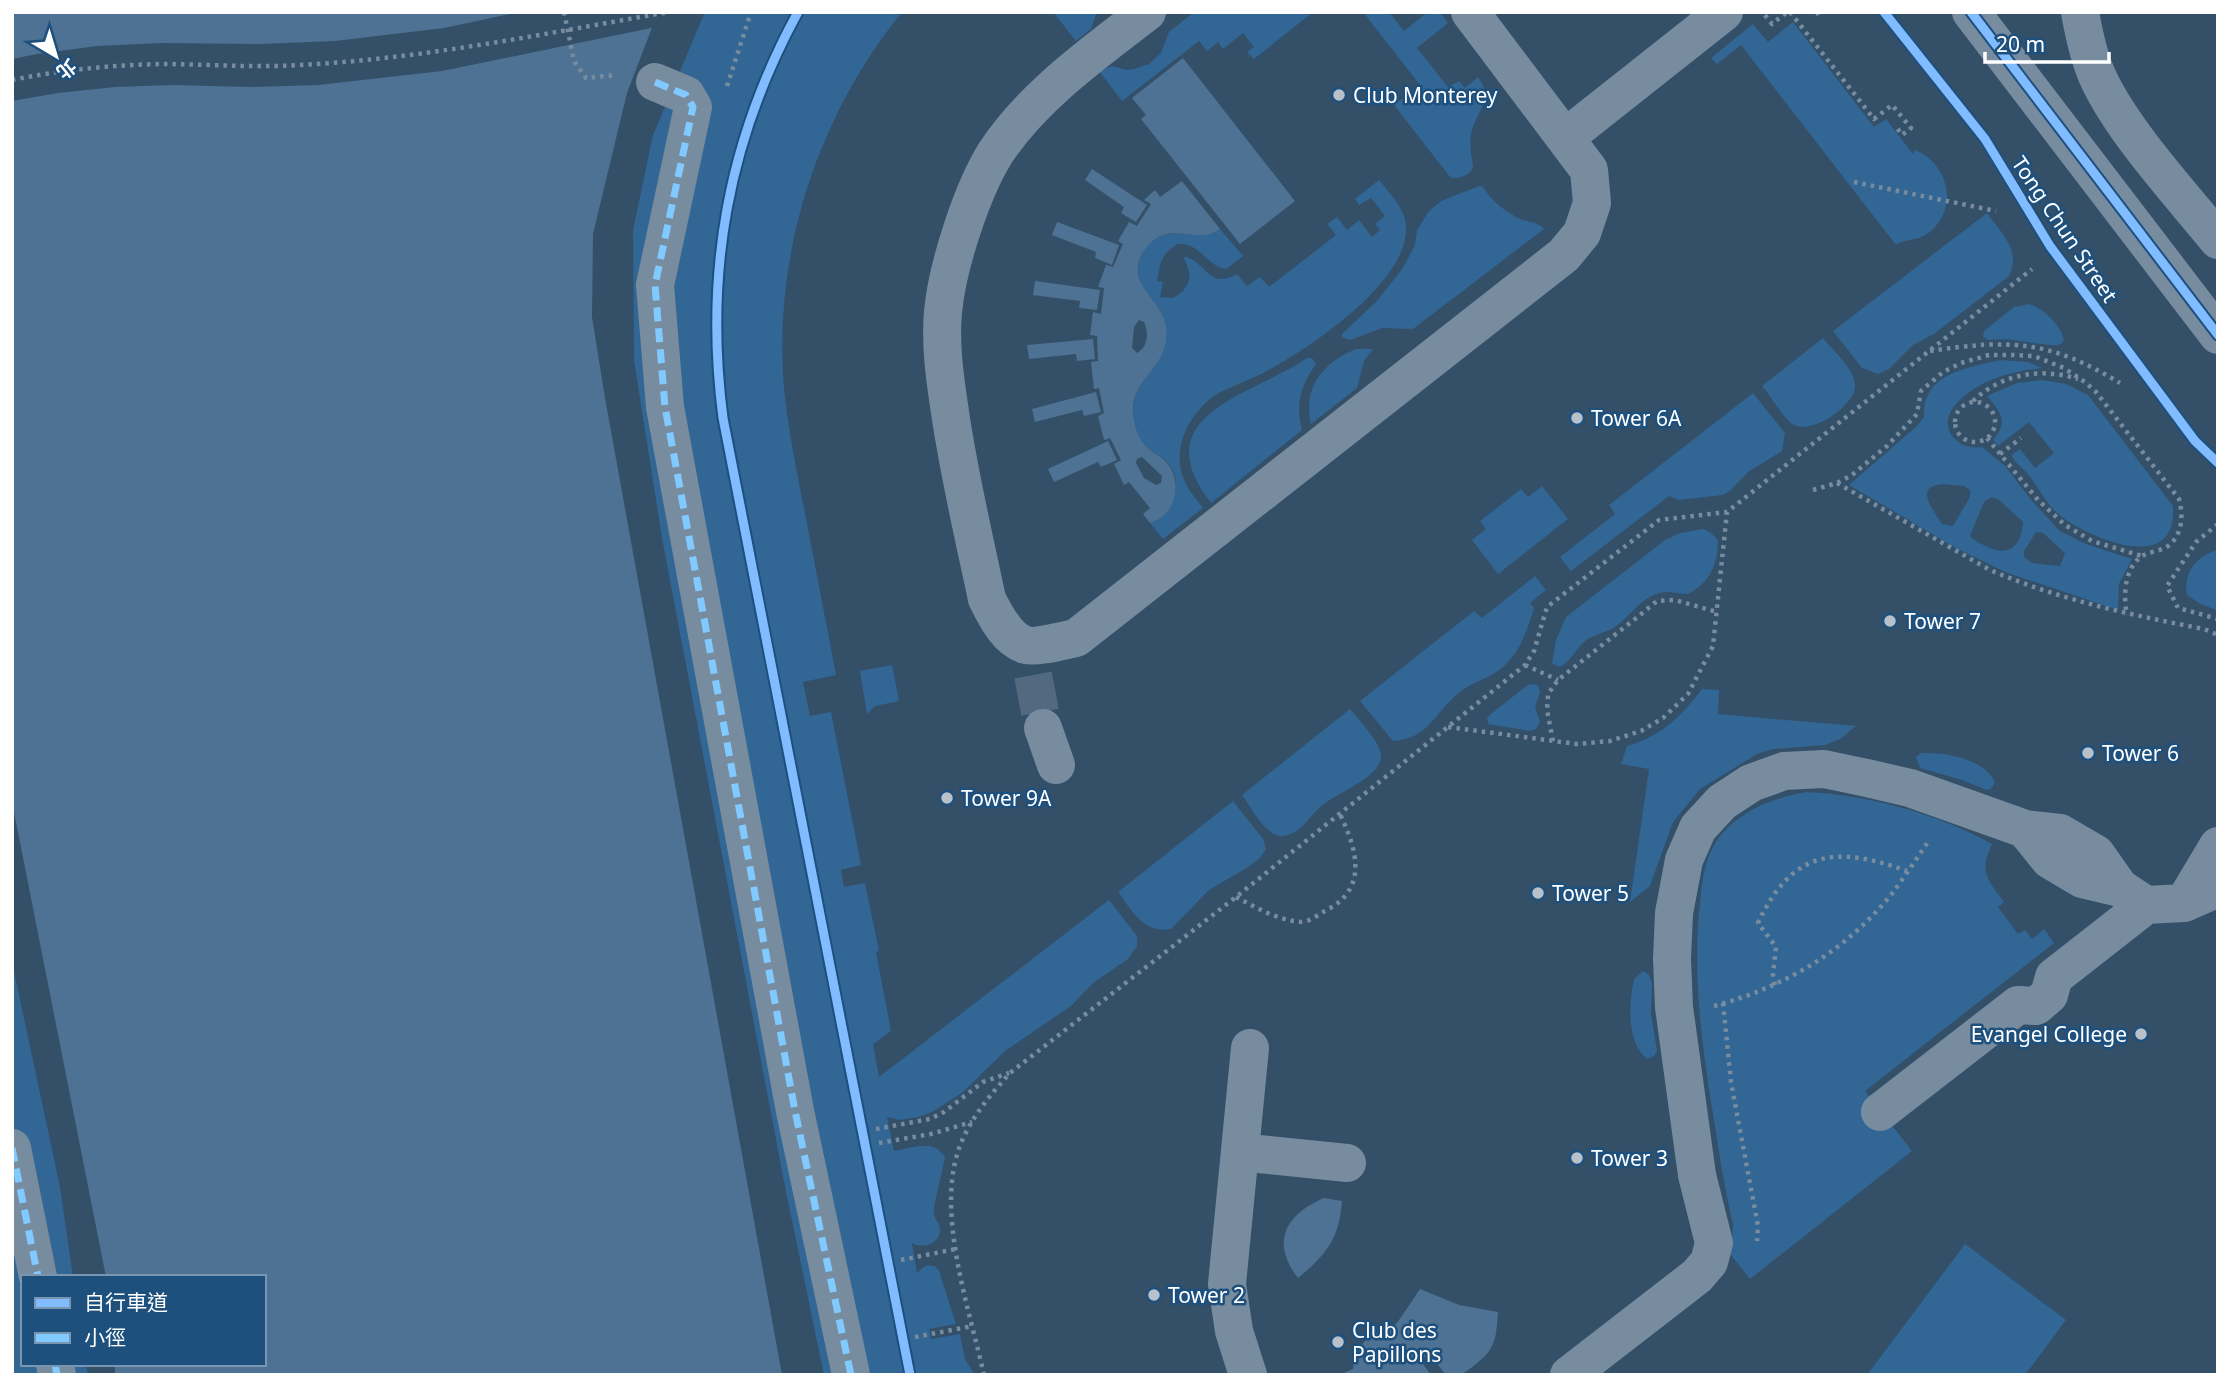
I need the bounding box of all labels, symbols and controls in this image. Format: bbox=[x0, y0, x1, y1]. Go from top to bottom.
north arrow bbox=[21, 21, 91, 91]
scale bar bbox=[1985, 21, 2109, 65]
text: 20 m bbox=[1996, 30, 2045, 58]
text: 北 bbox=[51, 53, 82, 85]
place label: Club Monterey bbox=[1353, 81, 1498, 109]
marker: Club Monterey bbox=[1331, 87, 1347, 103]
street label: Tong Chun Street bbox=[2006, 150, 2125, 308]
place label: Tower 6A bbox=[1591, 404, 1682, 432]
marker: Tower 6A bbox=[1569, 410, 1585, 426]
place label: Tower 7 bbox=[1904, 607, 1981, 635]
marker: Tower 7 bbox=[1882, 613, 1898, 629]
place label: Tower 6 bbox=[2102, 739, 2179, 767]
marker: Tower 6 bbox=[2080, 745, 2096, 761]
place label: Tower 9A bbox=[961, 784, 1052, 812]
marker: Tower 9A bbox=[939, 790, 955, 806]
place label: Tower 5 bbox=[1552, 879, 1629, 907]
marker: Tower 5 bbox=[1530, 885, 1546, 901]
place label: Evangel College bbox=[1971, 1020, 2127, 1048]
marker: Evangel College bbox=[2133, 1026, 2149, 1042]
place label: Tower 3 bbox=[1591, 1144, 1668, 1172]
marker: Tower 3 bbox=[1569, 1150, 1585, 1166]
legend bbox=[21, 1275, 266, 1366]
place label: Tower 2 bbox=[1168, 1281, 1245, 1309]
marker: Tower 2 bbox=[1146, 1287, 1162, 1303]
text: 自行車道 bbox=[84, 1288, 168, 1316]
place label: Club des Papillons bbox=[1352, 1316, 1441, 1368]
text: 小徑 bbox=[84, 1323, 126, 1351]
marker: Club des Papillons bbox=[1330, 1334, 1346, 1350]

